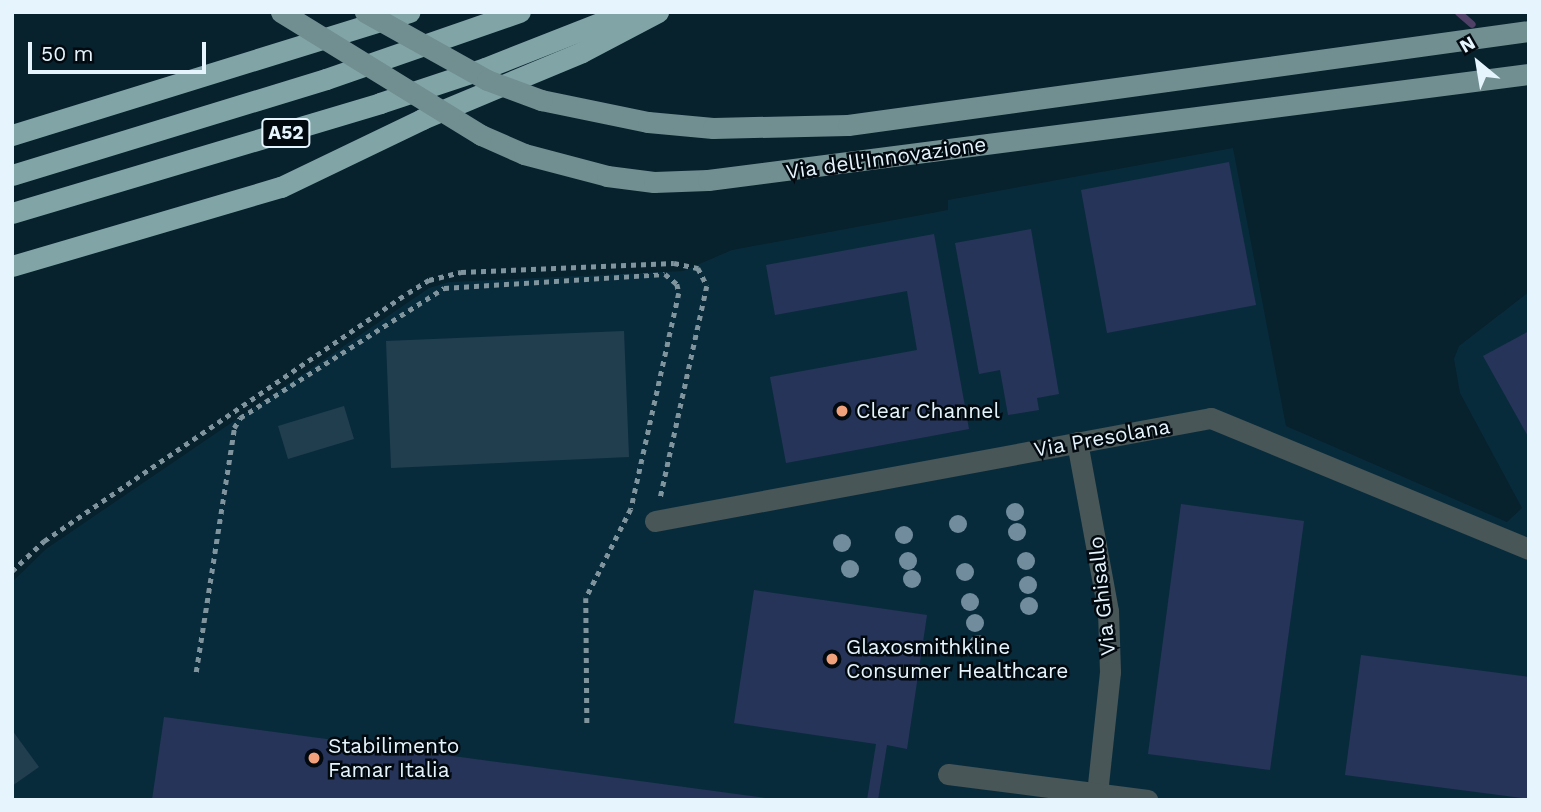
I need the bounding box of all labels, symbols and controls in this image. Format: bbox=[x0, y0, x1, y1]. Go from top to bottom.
scale bar bbox=[32, 28, 210, 72]
north arrow bbox=[1443, 28, 1513, 98]
text: N bbox=[1455, 31, 1479, 58]
text: 50 m bbox=[41, 41, 93, 66]
road number: A52 bbox=[260, 118, 312, 148]
street label: Via dell'Innovazione bbox=[784, 131, 988, 185]
place label: Clear Channel bbox=[856, 398, 1000, 424]
marker: Clear Channel bbox=[834, 403, 850, 419]
street label: Via Presolana bbox=[1032, 414, 1172, 462]
street label: Via Ghisallo bbox=[1083, 535, 1121, 657]
place label: Glaxosmithkline Consumer Healthcare bbox=[846, 634, 1069, 684]
marker: Glaxosmithkline Consumer Healthcare bbox=[824, 651, 840, 667]
place label: Stabilimento Famar Italia bbox=[328, 733, 459, 783]
marker: Stabilimento Famar Italia bbox=[306, 750, 322, 766]

